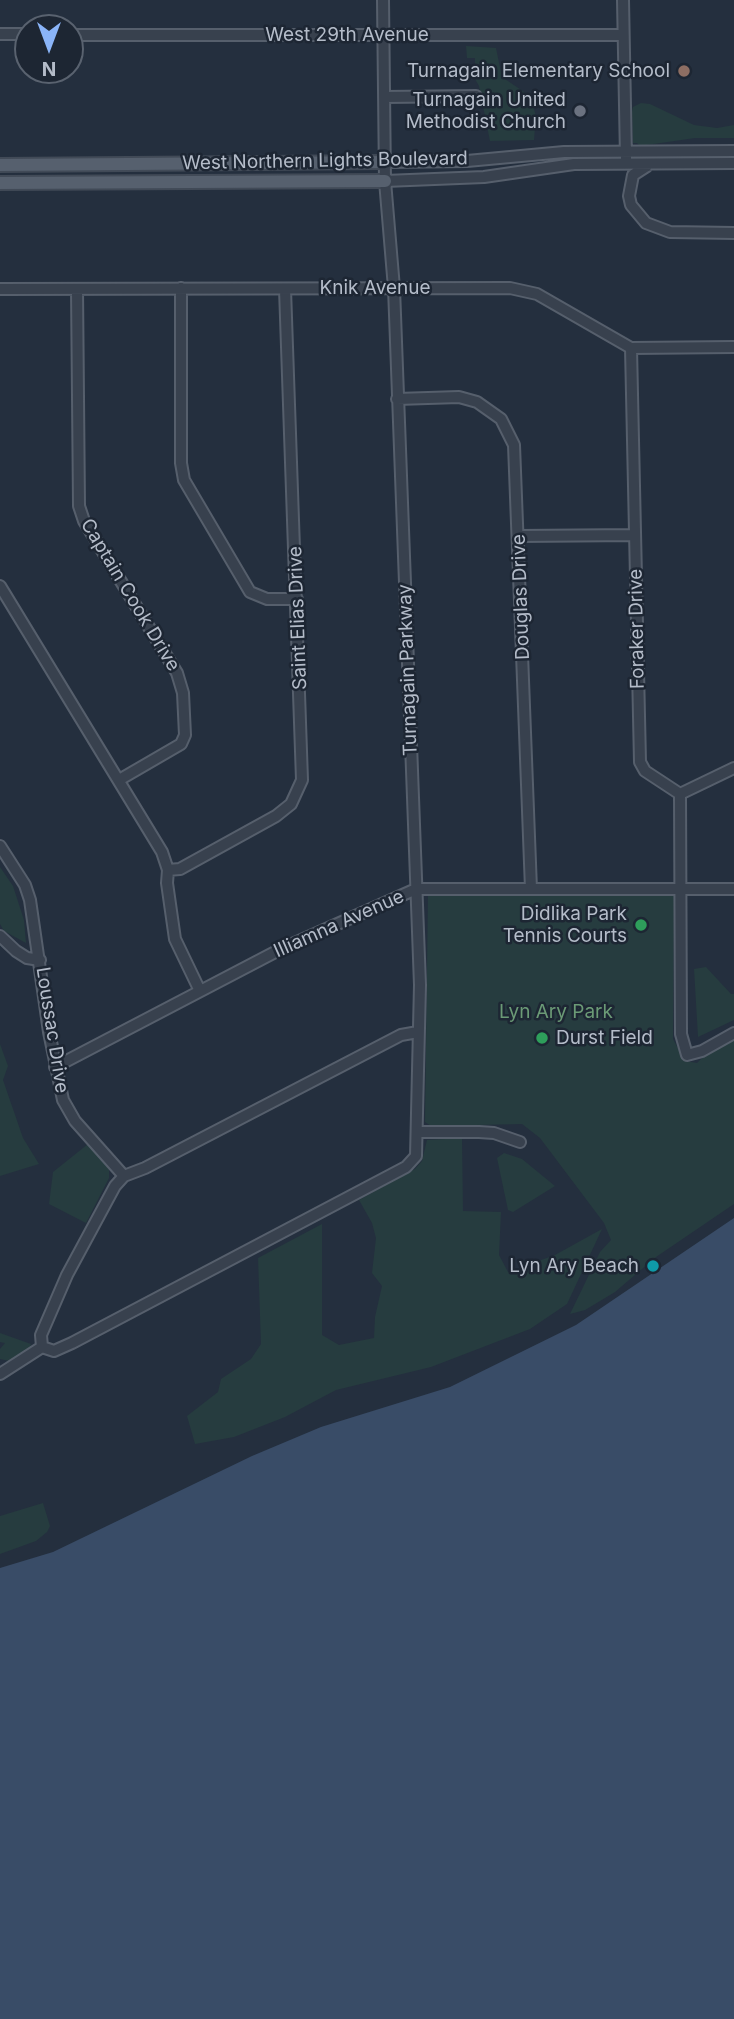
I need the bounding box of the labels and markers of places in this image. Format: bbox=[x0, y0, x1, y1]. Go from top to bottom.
place label: Turnagain Elementary School bbox=[407, 60, 670, 82]
marker: Turnagain Elementary School bbox=[676, 63, 692, 79]
place label: Turnagain United Methodist Church bbox=[406, 89, 566, 133]
marker: Turnagain United Methodist Church bbox=[572, 103, 588, 119]
place label: Didlika Park Tennis Courts bbox=[503, 903, 627, 947]
marker: Didlika Park Tennis Courts bbox=[633, 917, 649, 933]
place label: Durst Field bbox=[556, 1027, 653, 1049]
marker: Durst Field bbox=[534, 1030, 550, 1046]
place label: Lyn Ary Beach bbox=[509, 1255, 639, 1277]
marker: Lyn Ary Beach bbox=[645, 1258, 661, 1274]

